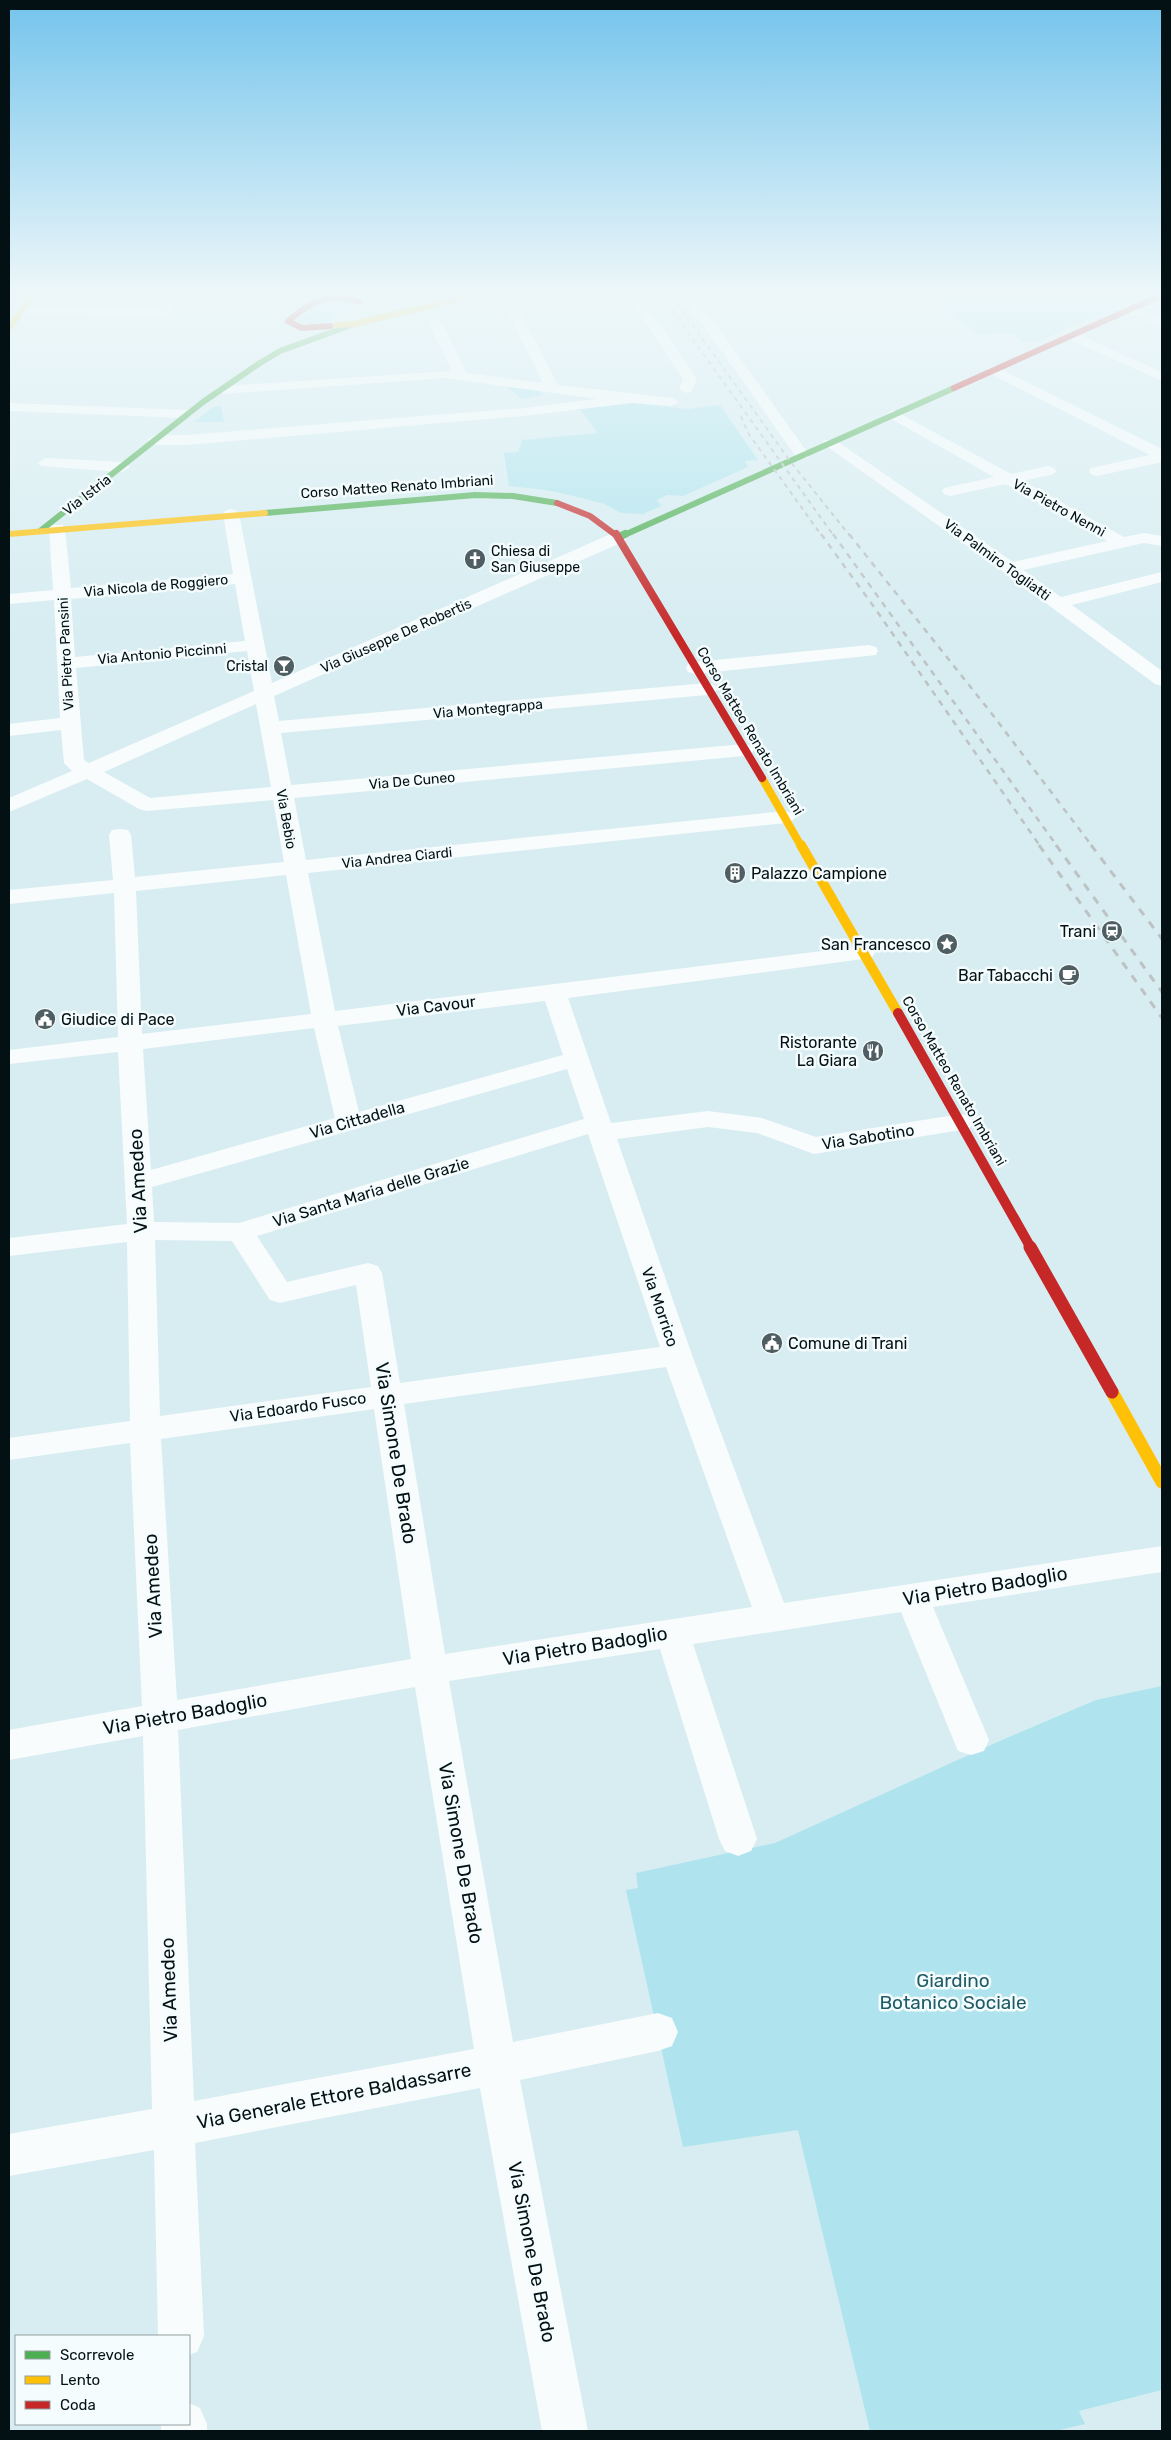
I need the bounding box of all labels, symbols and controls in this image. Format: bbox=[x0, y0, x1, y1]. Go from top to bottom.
street label: Via Istria bbox=[59, 471, 115, 519]
street label: Corso Matteo Renato Imbriani bbox=[300, 472, 494, 502]
street label: Via Pietro Nenni bbox=[1009, 475, 1109, 541]
street label: Via Palmiro Togliatti bbox=[940, 516, 1054, 604]
place label: Chiesa di San Giuseppe bbox=[491, 543, 580, 576]
church icon: Chiesa di San Giuseppe bbox=[463, 547, 487, 571]
street label: Via Nicola de Roggiero bbox=[83, 571, 229, 601]
street label: Via Giuseppe De Robertis bbox=[318, 595, 474, 677]
street label: Via Pietro Pansini bbox=[55, 597, 77, 711]
street label: Via Antonio Piccinni bbox=[97, 640, 227, 668]
street label: Corso Matteo Renato Imbriani bbox=[693, 644, 807, 818]
bar icon: Cristal bbox=[272, 654, 296, 678]
place label: Cristal bbox=[226, 658, 268, 675]
street label: Via Montegrappa bbox=[432, 696, 544, 722]
street label: Via De Cuneo bbox=[368, 769, 456, 793]
street label: Via Bebio bbox=[272, 788, 300, 850]
street label: Via Andrea Ciardi bbox=[341, 844, 453, 872]
building icon: Palazzo Campione bbox=[723, 861, 747, 885]
place label: Palazzo Campione bbox=[751, 864, 887, 883]
station icon: Trani bbox=[1100, 919, 1124, 943]
place label: Trani bbox=[1060, 922, 1096, 941]
place icon: San Francesco bbox=[935, 932, 959, 956]
place label: San Francesco bbox=[821, 935, 931, 954]
cafe icon: Bar Tabacchi bbox=[1057, 963, 1081, 987]
place label: Bar Tabacchi bbox=[958, 966, 1053, 985]
street label: Via Cavour bbox=[395, 992, 477, 1020]
street label: Corso Matteo Renato Imbriani bbox=[898, 993, 1010, 1169]
public building icon: Giudice di Pace bbox=[33, 1007, 57, 1031]
place label: Giudice di Pace bbox=[61, 1010, 175, 1029]
place label: Ristorante La Giara bbox=[779, 1033, 857, 1070]
restaurant icon: Ristorante La Giara bbox=[861, 1039, 885, 1063]
street label: Via Cittadella bbox=[307, 1097, 407, 1143]
street label: Via Sabotino bbox=[820, 1120, 916, 1154]
street label: Via Amedeo bbox=[124, 1128, 152, 1234]
street label: Via Santa Maria delle Grazie bbox=[270, 1153, 472, 1231]
street label: Via Morrico bbox=[638, 1265, 682, 1349]
public building icon: Comune di Trani bbox=[760, 1331, 784, 1355]
place label: Comune di Trani bbox=[788, 1334, 908, 1353]
street label: Via Simone De Brado bbox=[370, 1360, 422, 1546]
street label: Via Edoardo Fusco bbox=[228, 1388, 368, 1426]
street label: Via Amedeo bbox=[139, 1533, 167, 1639]
street label: Via Pietro Badoglio bbox=[901, 1562, 1069, 1610]
street label: Via Pietro Badoglio bbox=[501, 1622, 669, 1670]
street label: Via Pietro Badoglio bbox=[101, 1688, 269, 1740]
street label: Via Simone De Brado bbox=[434, 1760, 488, 1946]
street label: Via Amedeo bbox=[156, 1937, 182, 2043]
park label: Giardino Botanico Sociale bbox=[879, 1969, 1027, 2014]
street label: Via Generale Ettore Baldassarre bbox=[195, 2058, 473, 2134]
street label: Via Simone De Brado bbox=[503, 2159, 561, 2345]
legend bbox=[15, 2335, 190, 2425]
text: Scorrevole bbox=[60, 2346, 134, 2364]
text: Lento bbox=[60, 2371, 100, 2389]
text: Coda bbox=[60, 2396, 96, 2414]

